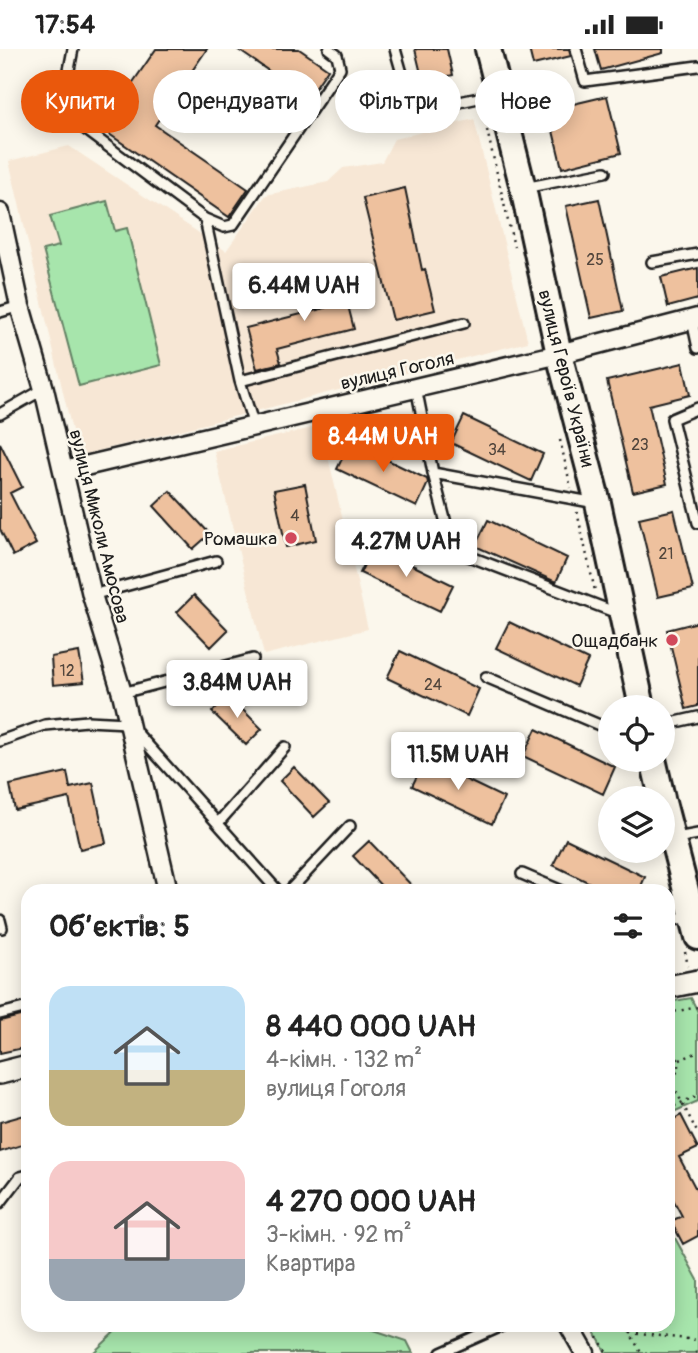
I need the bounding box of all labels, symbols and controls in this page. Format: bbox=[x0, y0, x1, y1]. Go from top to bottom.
text: 17:54 bbox=[35, 9, 95, 41]
chip: Купити bbox=[21, 70, 139, 133]
chip: Орендувати bbox=[153, 70, 321, 133]
chip: Фільтри bbox=[335, 70, 461, 133]
chip: Нове bbox=[475, 70, 575, 133]
house number: 25 bbox=[586, 250, 604, 270]
pin: 6.44M UAH bbox=[224, 264, 384, 323]
text: 6.44M UAH bbox=[248, 271, 360, 300]
street label: вулиця Героїв України bbox=[532, 287, 600, 470]
street label: вулиця Гоголя bbox=[338, 346, 456, 396]
pin: 8.44M UAH bbox=[303, 415, 463, 474]
text: 8.44M UAH bbox=[328, 422, 438, 451]
street label: вулиця Миколи Амосова bbox=[63, 427, 135, 626]
house number: 23 bbox=[631, 435, 649, 455]
house number: 34 bbox=[488, 440, 506, 460]
house number: 4 bbox=[290, 506, 300, 526]
pin: 4.27M UAH bbox=[326, 519, 486, 579]
place label: Ромашка bbox=[204, 527, 277, 551]
text: 4.27M UAH bbox=[351, 527, 461, 556]
marker: Ромашка bbox=[283, 530, 299, 546]
house number: 21 bbox=[658, 544, 674, 564]
place label: Ощадбанк bbox=[571, 629, 658, 653]
marker: Ощадбанк bbox=[664, 632, 680, 648]
house number: 12 bbox=[59, 661, 75, 681]
pin: 3.84M UAH bbox=[157, 661, 317, 720]
text: 3.84M UAH bbox=[182, 668, 292, 697]
house number: 24 bbox=[424, 675, 442, 695]
map controls bbox=[598, 695, 675, 863]
button: locate bbox=[598, 695, 675, 772]
pin: 11.5M UAH bbox=[378, 733, 538, 792]
text: 11.5M UAH bbox=[407, 740, 509, 769]
button: layers bbox=[598, 786, 675, 863]
icon: filters bbox=[609, 907, 647, 945]
text: Об’єктів: 5 bbox=[49, 908, 190, 945]
text: 8 440 000 UAH bbox=[266, 1008, 476, 1045]
icon: home bbox=[105, 1014, 189, 1098]
text: 4-кімн. · 132 m² bbox=[266, 1045, 422, 1074]
text: вулиця Гоголя bbox=[266, 1074, 406, 1103]
text: 4 270 000 UAH bbox=[266, 1183, 476, 1220]
icon: home bbox=[105, 1189, 189, 1273]
text: 3-кімн. · 92 m² bbox=[266, 1220, 412, 1249]
text: Квартира bbox=[266, 1249, 355, 1278]

